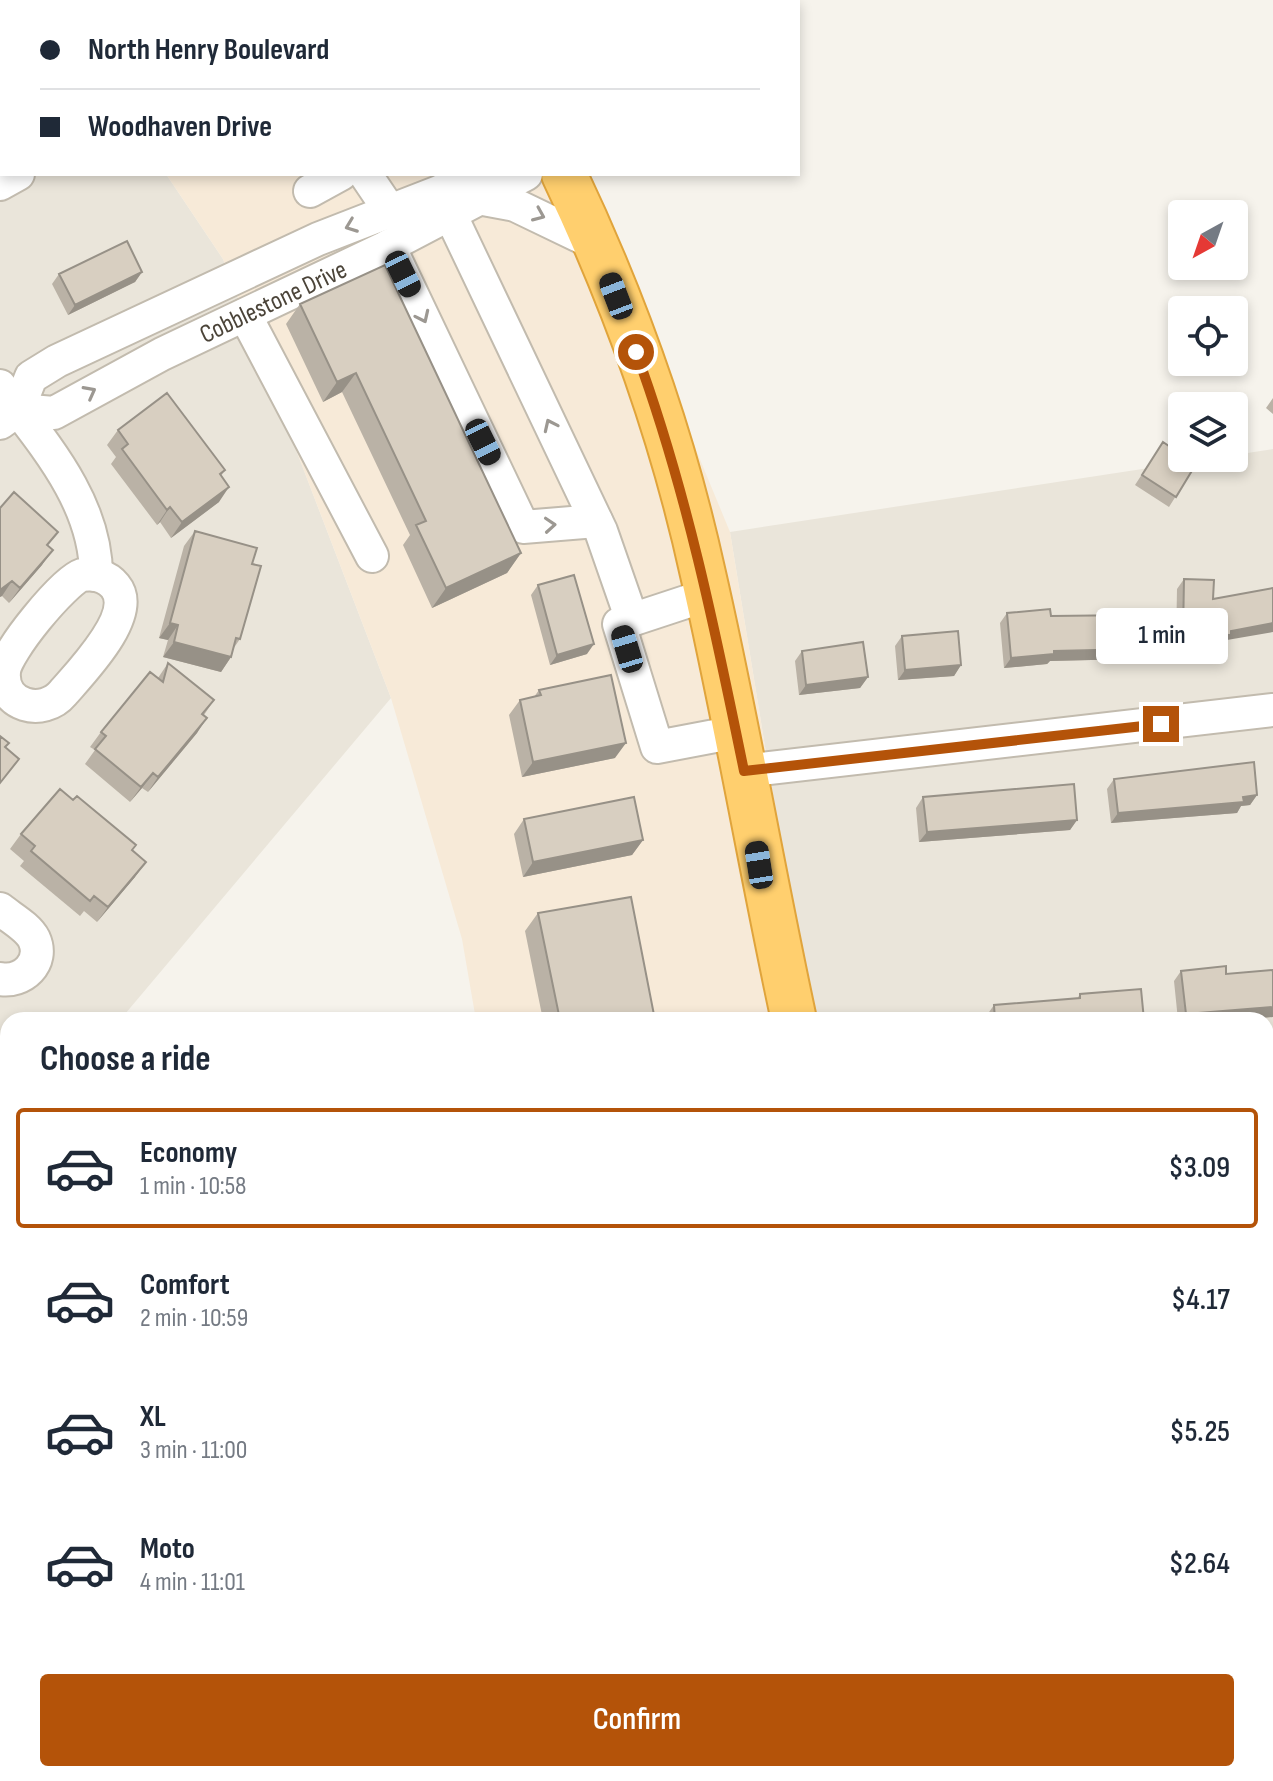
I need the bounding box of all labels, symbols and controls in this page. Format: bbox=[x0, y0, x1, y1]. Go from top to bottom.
text: North Henry Boulevard bbox=[88, 32, 329, 68]
text: Woodhaven Drive bbox=[88, 109, 272, 145]
north arrow bbox=[1168, 200, 1248, 280]
map controls bbox=[1168, 200, 1248, 472]
one-way arrow bbox=[531, 206, 545, 222]
one-way arrow bbox=[345, 216, 359, 233]
car bbox=[382, 247, 424, 301]
street label: Cobblestone Drive bbox=[195, 254, 352, 351]
car bbox=[596, 269, 636, 323]
button: locate bbox=[1168, 296, 1248, 376]
one-way arrow bbox=[413, 308, 429, 323]
route start bbox=[618, 334, 654, 370]
one-way arrow bbox=[82, 386, 96, 401]
button: layers bbox=[1168, 392, 1248, 472]
car bbox=[462, 415, 504, 469]
one-way arrow bbox=[544, 419, 560, 434]
one-way arrow bbox=[544, 517, 557, 534]
callout: 1 min bbox=[1095, 608, 1227, 664]
text: 1 min bbox=[1138, 620, 1186, 651]
car bbox=[609, 623, 645, 675]
route end bbox=[1143, 706, 1179, 742]
car bbox=[743, 839, 775, 891]
text: Choose a ride bbox=[40, 1038, 211, 1081]
icon: car bbox=[44, 1132, 116, 1204]
text: Economy bbox=[140, 1135, 237, 1171]
text: $3.09 bbox=[1168, 1150, 1230, 1186]
text: 1 min · 10:58 bbox=[140, 1171, 246, 1202]
icon: car bbox=[44, 1264, 116, 1336]
text: Comfort bbox=[140, 1267, 230, 1303]
text: $4.17 bbox=[1171, 1282, 1230, 1318]
text: 2 min · 10:59 bbox=[140, 1303, 248, 1334]
icon: car bbox=[44, 1396, 116, 1468]
text: XL bbox=[140, 1399, 166, 1435]
text: $5.25 bbox=[1170, 1414, 1230, 1450]
text: 3 min · 11:00 bbox=[140, 1435, 247, 1466]
icon: car bbox=[44, 1528, 116, 1600]
text: Moto bbox=[140, 1531, 195, 1567]
text: $2.64 bbox=[1169, 1546, 1230, 1582]
text: 4 min · 11:01 bbox=[140, 1567, 245, 1598]
button: Confirm bbox=[40, 1674, 1234, 1766]

